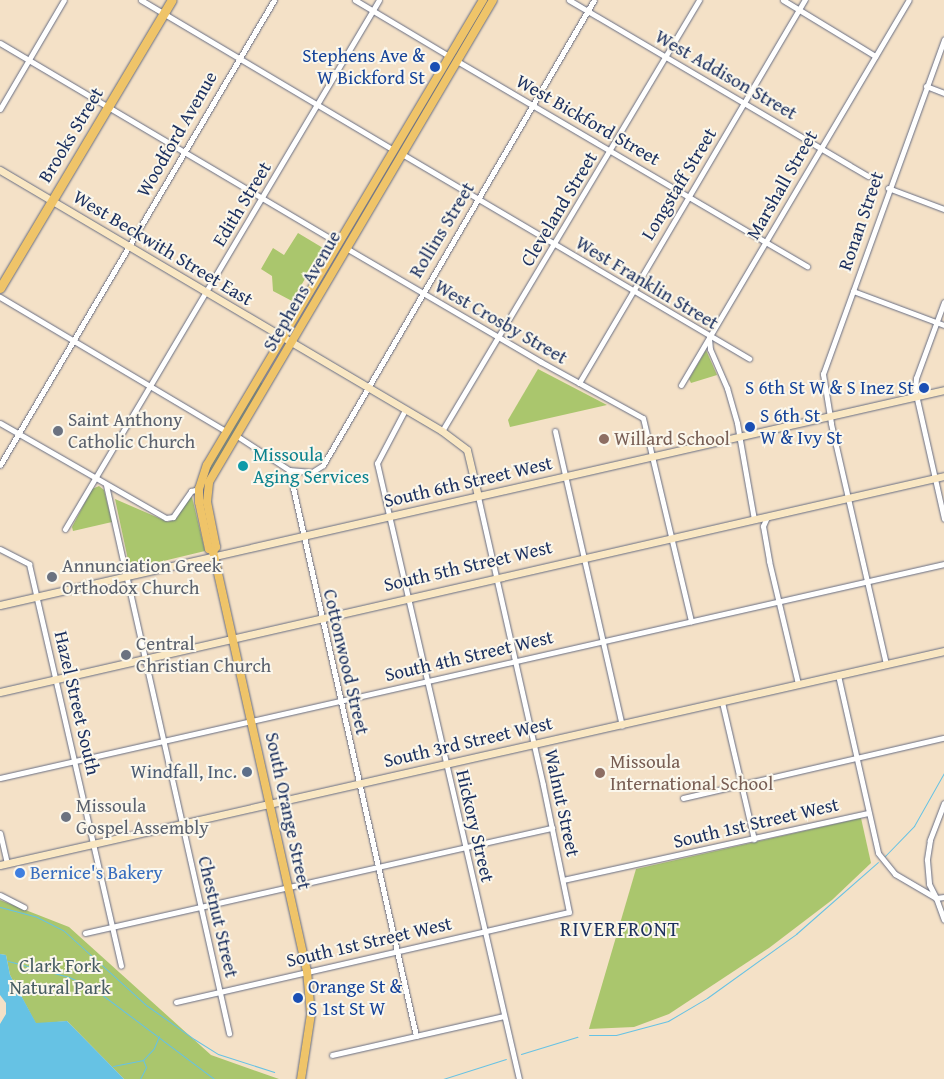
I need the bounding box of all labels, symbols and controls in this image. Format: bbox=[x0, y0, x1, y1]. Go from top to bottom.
street label: West Addison Street bbox=[651, 25, 801, 125]
place label: Stephens Ave & W Bickford St bbox=[302, 45, 425, 89]
marker: Stephens Ave & W Bickford St bbox=[429, 61, 441, 73]
street label: Woodford Avenue bbox=[132, 67, 222, 201]
street label: West Bickford Street bbox=[512, 70, 664, 170]
street label: Brooks Street bbox=[34, 83, 108, 187]
street label: Longstaff Street bbox=[637, 124, 721, 244]
street label: Marshall Street bbox=[742, 126, 822, 244]
street label: Cleveland Street bbox=[516, 147, 602, 271]
street label: Edith Street bbox=[208, 158, 276, 250]
street label: Ronan Street bbox=[833, 168, 889, 274]
street label: Rollins Street bbox=[405, 178, 479, 282]
street label: West Beckwith Street East bbox=[69, 185, 257, 311]
street label: Stephens Avenue bbox=[258, 227, 346, 355]
street label: West Franklin Street bbox=[571, 231, 723, 335]
street label: West Crosby Street bbox=[431, 275, 571, 369]
place label: S 6th St W & S Inez St bbox=[745, 377, 914, 399]
marker: S 6th St W & S Inez St bbox=[918, 382, 930, 394]
place label: S 6th St W & Ivy St bbox=[760, 405, 842, 449]
place label: Saint Anthony Catholic Church bbox=[68, 409, 195, 453]
marker: S 6th St W & Ivy St bbox=[744, 421, 756, 433]
marker: Saint Anthony Catholic Church bbox=[52, 425, 64, 437]
place label: Willard School bbox=[614, 428, 730, 450]
marker: Willard School bbox=[598, 433, 610, 445]
place label: Missoula Aging Services bbox=[253, 444, 369, 488]
street label: South 6th Street West bbox=[381, 452, 555, 512]
marker: Missoula Aging Services bbox=[237, 460, 249, 472]
street label: South 5th Street West bbox=[381, 536, 555, 596]
place label: Annunciation Greek Orthodox Church bbox=[62, 555, 221, 599]
marker: Annunciation Greek Orthodox Church bbox=[46, 571, 58, 583]
street label: Cottonwood Street bbox=[318, 587, 374, 737]
street label: South 4th Street West bbox=[382, 626, 556, 686]
street label: Hazel Street South bbox=[49, 629, 105, 777]
place label: Central Christian Church bbox=[136, 633, 271, 677]
marker: Central Christian Church bbox=[120, 649, 132, 661]
street label: South 3rd Street West bbox=[381, 711, 555, 773]
street label: South Orange Street bbox=[260, 730, 316, 892]
street label: Walnut Street bbox=[539, 747, 585, 859]
place label: Missoula International School bbox=[610, 751, 773, 795]
place label: Windfall, Inc. bbox=[131, 761, 237, 783]
marker: Windfall, Inc. bbox=[241, 766, 253, 778]
marker: Missoula International School bbox=[594, 767, 606, 779]
street label: Hickory Street bbox=[451, 768, 499, 884]
street label: South 1st Street West bbox=[671, 793, 841, 853]
place label: Missoula Gospel Assembly bbox=[76, 795, 209, 839]
marker: Missoula Gospel Assembly bbox=[60, 811, 72, 823]
street label: Chestnut Street bbox=[193, 854, 243, 980]
place label: Bernice's Bakery bbox=[30, 862, 163, 884]
marker: Bernice's Bakery bbox=[14, 867, 26, 879]
street label: South 1st Street West bbox=[284, 912, 454, 972]
district label: RIVERFRONT bbox=[559, 916, 681, 940]
park label: Clark Fork Natural Park bbox=[9, 955, 111, 999]
place label: Orange St & S 1st St W bbox=[308, 976, 402, 1020]
marker: Orange St & S 1st St W bbox=[292, 992, 304, 1004]

